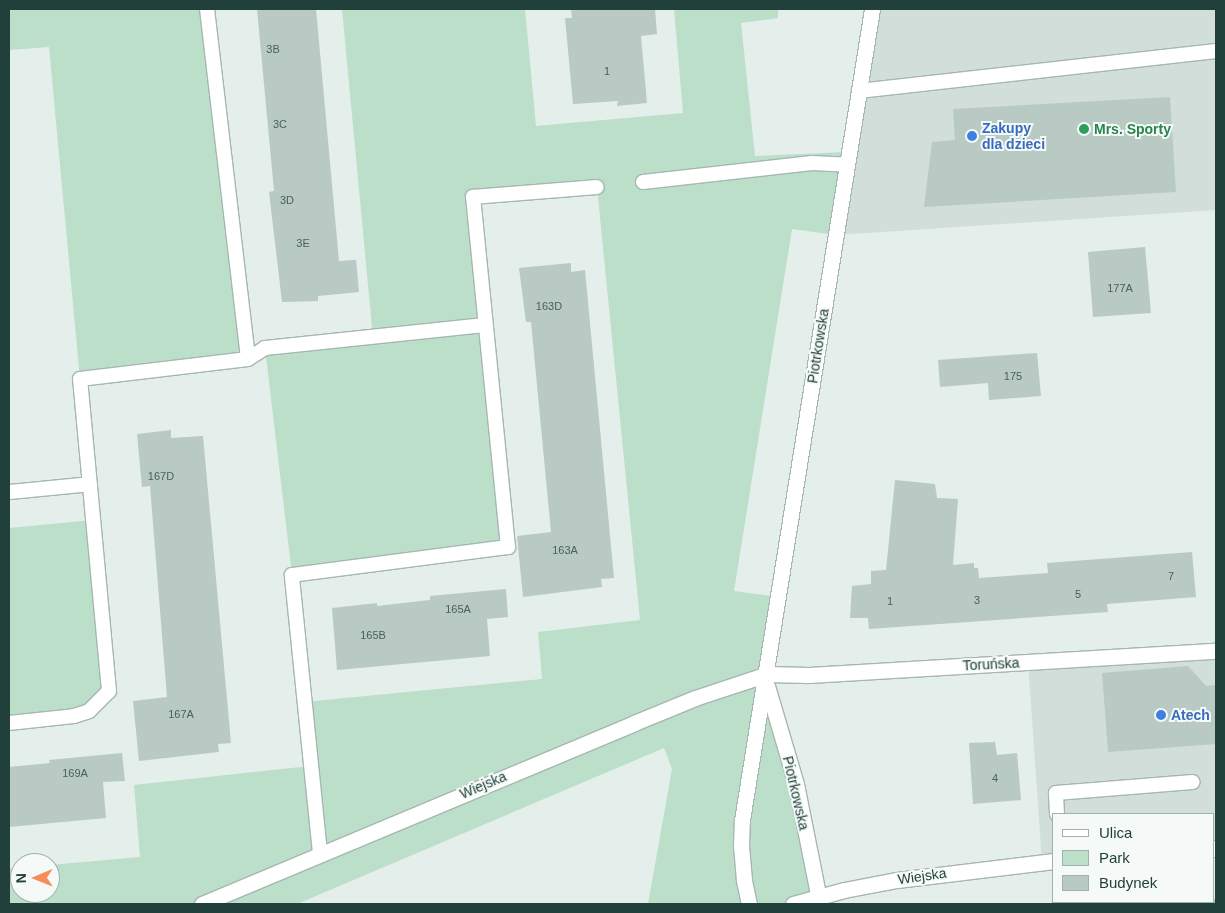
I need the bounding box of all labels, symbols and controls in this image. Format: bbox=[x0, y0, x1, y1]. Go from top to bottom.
house number: 3B bbox=[266, 42, 280, 56]
house number: 1 bbox=[604, 64, 610, 78]
house number: 3C bbox=[273, 117, 287, 131]
place label: Zakupy dla dzieci bbox=[982, 120, 1045, 152]
place label: Mrs. Sporty bbox=[1094, 121, 1171, 137]
marker: Mrs. Sporty bbox=[1078, 123, 1090, 135]
marker: Zakupy dla dzieci bbox=[966, 130, 978, 142]
house number: 3D bbox=[280, 193, 294, 207]
house number: 3E bbox=[296, 236, 310, 250]
house number: 177A bbox=[1107, 281, 1133, 295]
house number: 163D bbox=[536, 299, 562, 313]
street label: Piotrkowska bbox=[804, 307, 832, 385]
house number: 175 bbox=[1004, 369, 1022, 383]
house number: 167D bbox=[148, 469, 174, 483]
house number: 163A bbox=[552, 543, 578, 557]
house number: 7 bbox=[1168, 569, 1174, 583]
house number: 5 bbox=[1075, 587, 1081, 601]
house number: 3 bbox=[974, 593, 980, 607]
house number: 1 bbox=[887, 594, 893, 608]
house number: 165A bbox=[445, 602, 471, 616]
house number: 165B bbox=[360, 628, 386, 642]
street label: Toruńska bbox=[962, 654, 1020, 674]
house number: 167A bbox=[168, 707, 194, 721]
place label: Atech bbox=[1171, 707, 1210, 723]
marker: Atech bbox=[1155, 709, 1167, 721]
street label: Piotrkowska bbox=[779, 754, 813, 832]
house number: 169A bbox=[62, 766, 88, 780]
street label: Wiejska bbox=[457, 768, 509, 802]
house number: 4 bbox=[992, 771, 998, 785]
legend bbox=[1052, 813, 1215, 903]
text: Ulica bbox=[1099, 824, 1132, 841]
text: Park bbox=[1099, 849, 1130, 866]
north arrow bbox=[10, 853, 60, 903]
street label: Wiejska bbox=[897, 864, 947, 888]
text: N bbox=[13, 873, 29, 883]
text: Budynek bbox=[1099, 874, 1157, 891]

